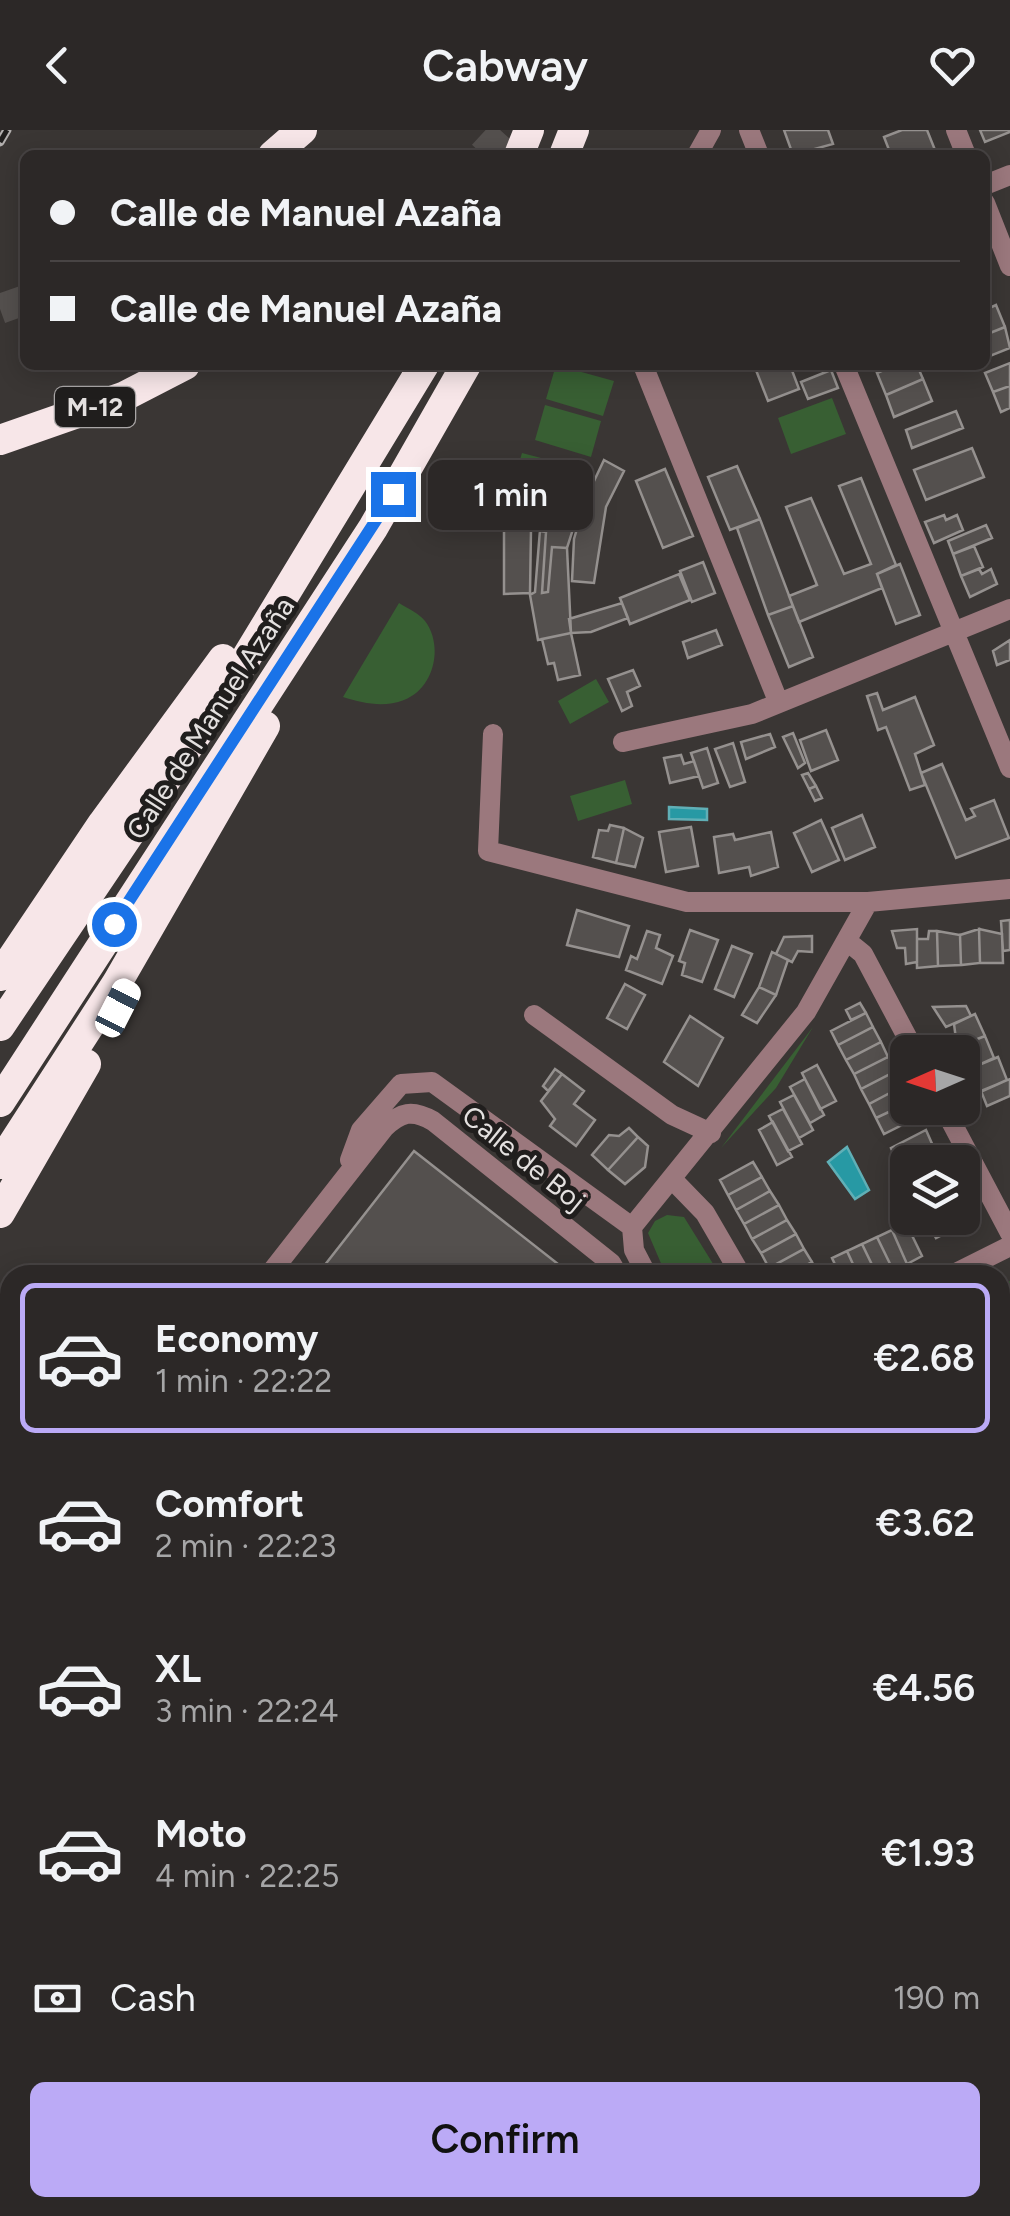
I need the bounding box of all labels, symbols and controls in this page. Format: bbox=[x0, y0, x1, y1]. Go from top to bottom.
icon: back bbox=[30, 38, 85, 93]
text: Cabway bbox=[422, 38, 588, 92]
icon: heart bbox=[925, 38, 980, 93]
text: Calle de Manuel Azaña bbox=[110, 190, 502, 236]
text: Calle de Manuel Azaña bbox=[110, 286, 502, 332]
road number: M-12 bbox=[55, 387, 135, 427]
callout: 1 min bbox=[428, 459, 593, 529]
route end bbox=[371, 472, 416, 517]
text: 1 min bbox=[473, 476, 548, 514]
street label: Calle de Manuel Azaña bbox=[119, 590, 301, 846]
route start bbox=[92, 902, 137, 947]
car bbox=[91, 974, 145, 1042]
north arrow bbox=[890, 1035, 980, 1125]
map controls bbox=[890, 1035, 980, 1235]
street label: Calle de Boj bbox=[456, 1098, 592, 1218]
button: layers bbox=[890, 1145, 980, 1235]
icon: car bbox=[35, 1313, 125, 1403]
text: Economy bbox=[155, 1316, 318, 1362]
text: €2.68 bbox=[873, 1335, 975, 1381]
text: 1 min · 22:22 bbox=[155, 1362, 332, 1400]
icon: car bbox=[35, 1478, 125, 1568]
text: Comfort bbox=[155, 1481, 304, 1527]
text: €3.62 bbox=[876, 1500, 975, 1546]
text: 2 min · 22:23 bbox=[155, 1527, 336, 1565]
icon: car bbox=[35, 1643, 125, 1733]
text: XL bbox=[155, 1646, 201, 1692]
text: €4.56 bbox=[873, 1665, 975, 1711]
text: 3 min · 22:24 bbox=[155, 1692, 338, 1730]
icon: car bbox=[35, 1808, 125, 1898]
text: Moto bbox=[155, 1811, 247, 1857]
text: €1.93 bbox=[882, 1830, 975, 1876]
text: 4 min · 22:25 bbox=[155, 1857, 339, 1895]
icon: cash bbox=[30, 1971, 85, 2026]
text: Cash bbox=[110, 1975, 196, 2021]
text: 190 m bbox=[893, 1979, 980, 2017]
button: Confirm bbox=[30, 2082, 980, 2197]

